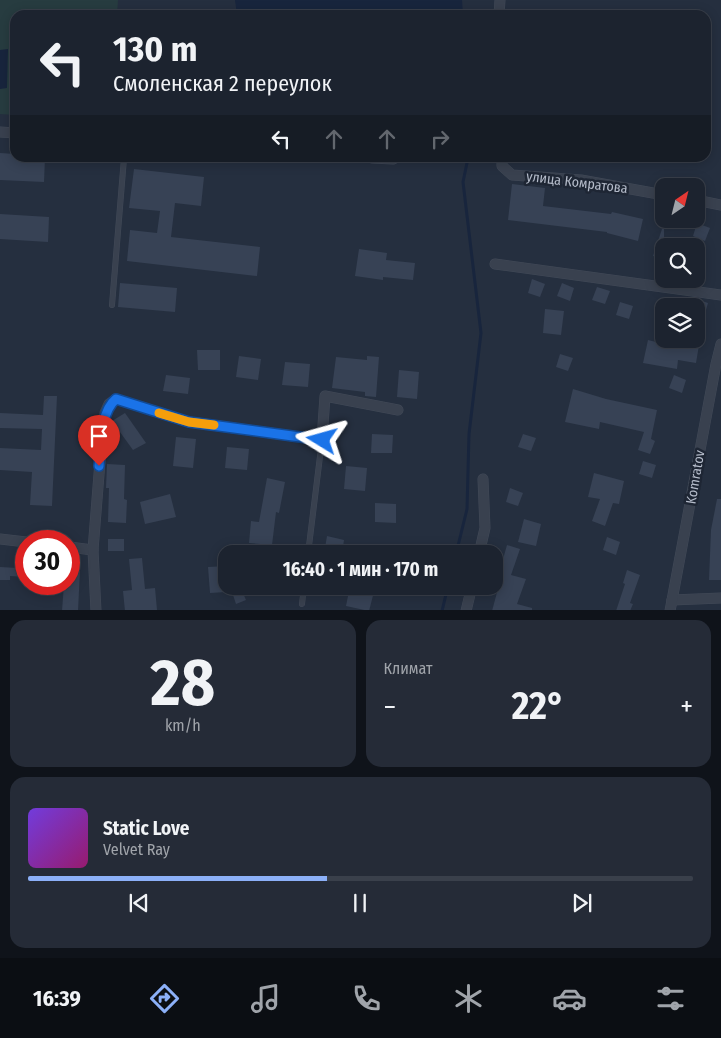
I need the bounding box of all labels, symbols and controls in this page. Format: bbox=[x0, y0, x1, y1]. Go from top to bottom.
text: 130 m bbox=[113, 28, 197, 70]
icon: left bbox=[30, 30, 95, 95]
text: Смоленская 2 переулок bbox=[113, 70, 332, 97]
icon: left bbox=[267, 125, 295, 153]
icon: ahead bbox=[320, 125, 348, 153]
icon: ahead bbox=[373, 125, 401, 153]
icon: right bbox=[426, 125, 454, 153]
street label: улица Комратова bbox=[525, 168, 629, 197]
north arrow bbox=[655, 178, 705, 228]
map controls bbox=[655, 178, 705, 348]
button: search bbox=[655, 238, 705, 288]
button: layers bbox=[655, 298, 705, 348]
position arrow bbox=[295, 413, 347, 465]
pin bbox=[78, 415, 120, 466]
icon: arrive bbox=[85, 422, 113, 450]
street label: Komratov bbox=[682, 448, 709, 505]
speed limit sign: 30 bbox=[15, 530, 80, 595]
text: 16:40 · 1 мин · 170 m bbox=[283, 558, 438, 581]
text: 28 bbox=[151, 644, 215, 722]
text: Климат bbox=[384, 659, 433, 678]
text: 22° bbox=[512, 683, 565, 729]
text: − bbox=[384, 690, 396, 723]
text: + bbox=[680, 690, 693, 723]
text: km/h bbox=[165, 716, 201, 735]
text: Static Love bbox=[103, 817, 190, 840]
text: Velvet Ray bbox=[103, 840, 170, 859]
icon: previous bbox=[125, 889, 153, 917]
icon: pause bbox=[346, 889, 374, 917]
icon: next bbox=[568, 889, 596, 917]
icon: directions bbox=[147, 981, 182, 1016]
icon: music bbox=[248, 981, 283, 1016]
icon: phone bbox=[349, 981, 384, 1016]
icon: climate bbox=[451, 981, 486, 1016]
icon: car bbox=[552, 981, 587, 1016]
icon: filters bbox=[653, 981, 688, 1016]
text: 16:39 bbox=[33, 985, 81, 1012]

